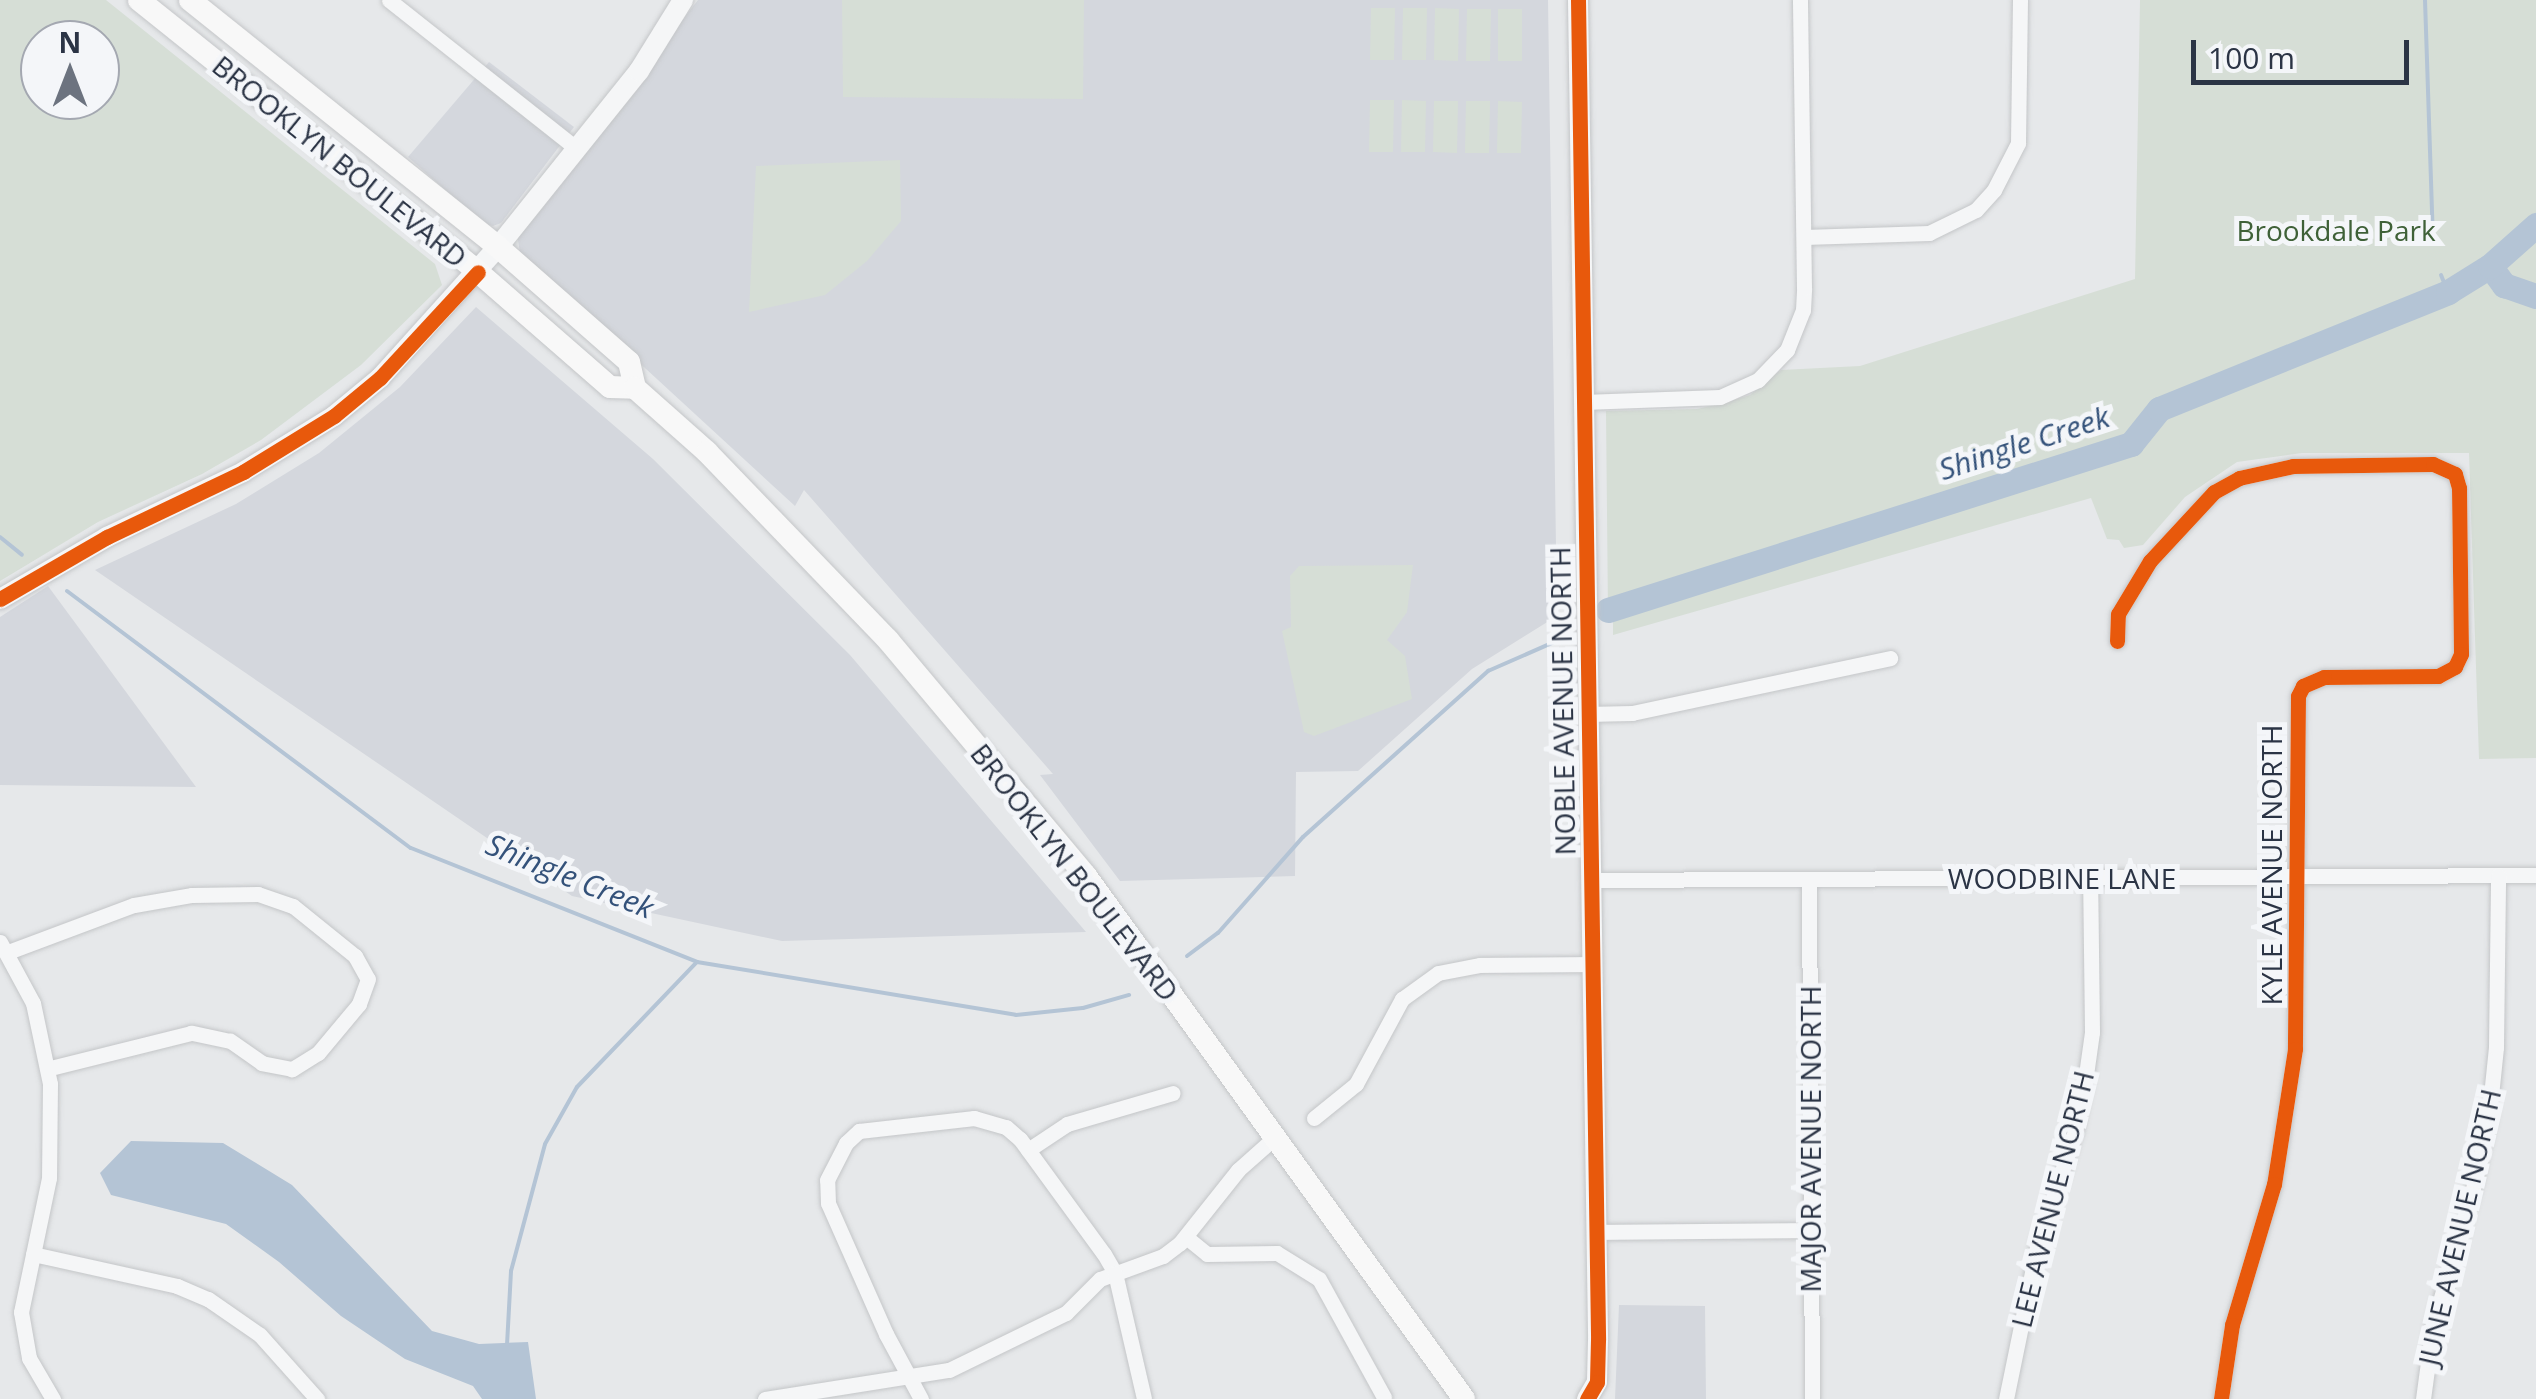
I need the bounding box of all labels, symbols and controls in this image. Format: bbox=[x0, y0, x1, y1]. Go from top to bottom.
north arrow bbox=[20, 20, 120, 120]
scale bar bbox=[2196, 20, 2414, 82]
text: N bbox=[59, 23, 81, 61]
text: 100 m bbox=[2208, 37, 2295, 78]
street label: BROOKLYN BOULEVARD bbox=[206, 48, 474, 274]
park label: Brookdale Park bbox=[2236, 213, 2436, 247]
water label: Shingle Creek bbox=[1934, 399, 2114, 487]
street label: NOBLE AVENUE NORTH bbox=[1543, 546, 1581, 856]
street label: KYLE AVENUE NORTH bbox=[2254, 725, 2288, 1005]
street label: BROOKLYN BOULEVARD bbox=[964, 737, 1186, 1007]
water label: Shingle Creek bbox=[481, 826, 659, 926]
street label: WOODBINE LANE bbox=[1948, 861, 2176, 895]
street label: MAJOR AVENUE NORTH bbox=[1793, 985, 1827, 1293]
street label: LEE AVENUE NORTH bbox=[2004, 1067, 2100, 1331]
street label: JUNE AVENUE NORTH bbox=[2411, 1086, 2507, 1368]

